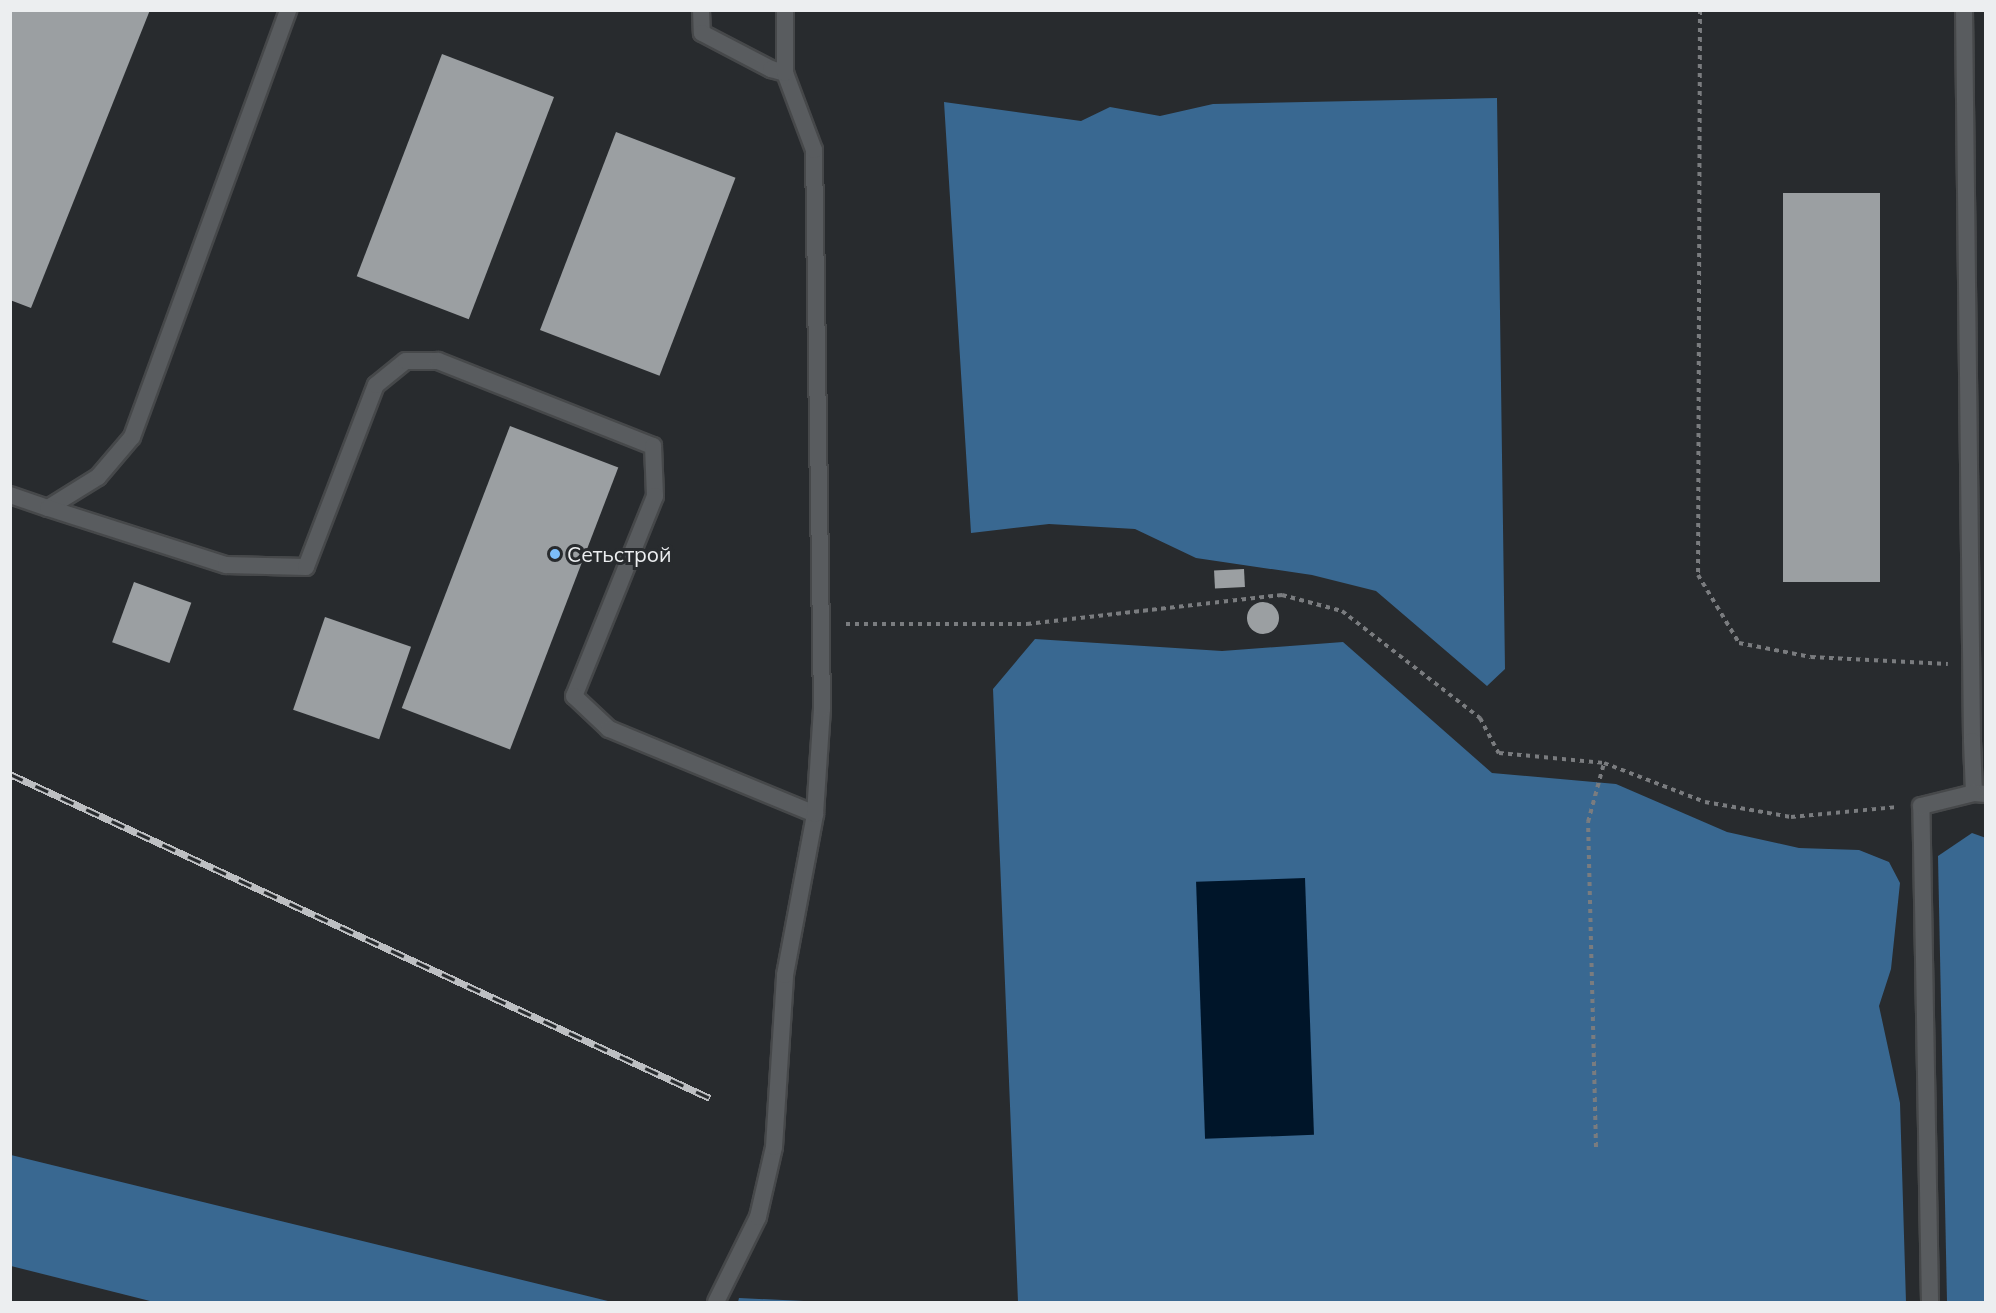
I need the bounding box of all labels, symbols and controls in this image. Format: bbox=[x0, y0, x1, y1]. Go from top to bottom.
place label: Сетьстрой bbox=[567, 541, 672, 567]
marker: Сетьстрой bbox=[548, 547, 562, 561]

